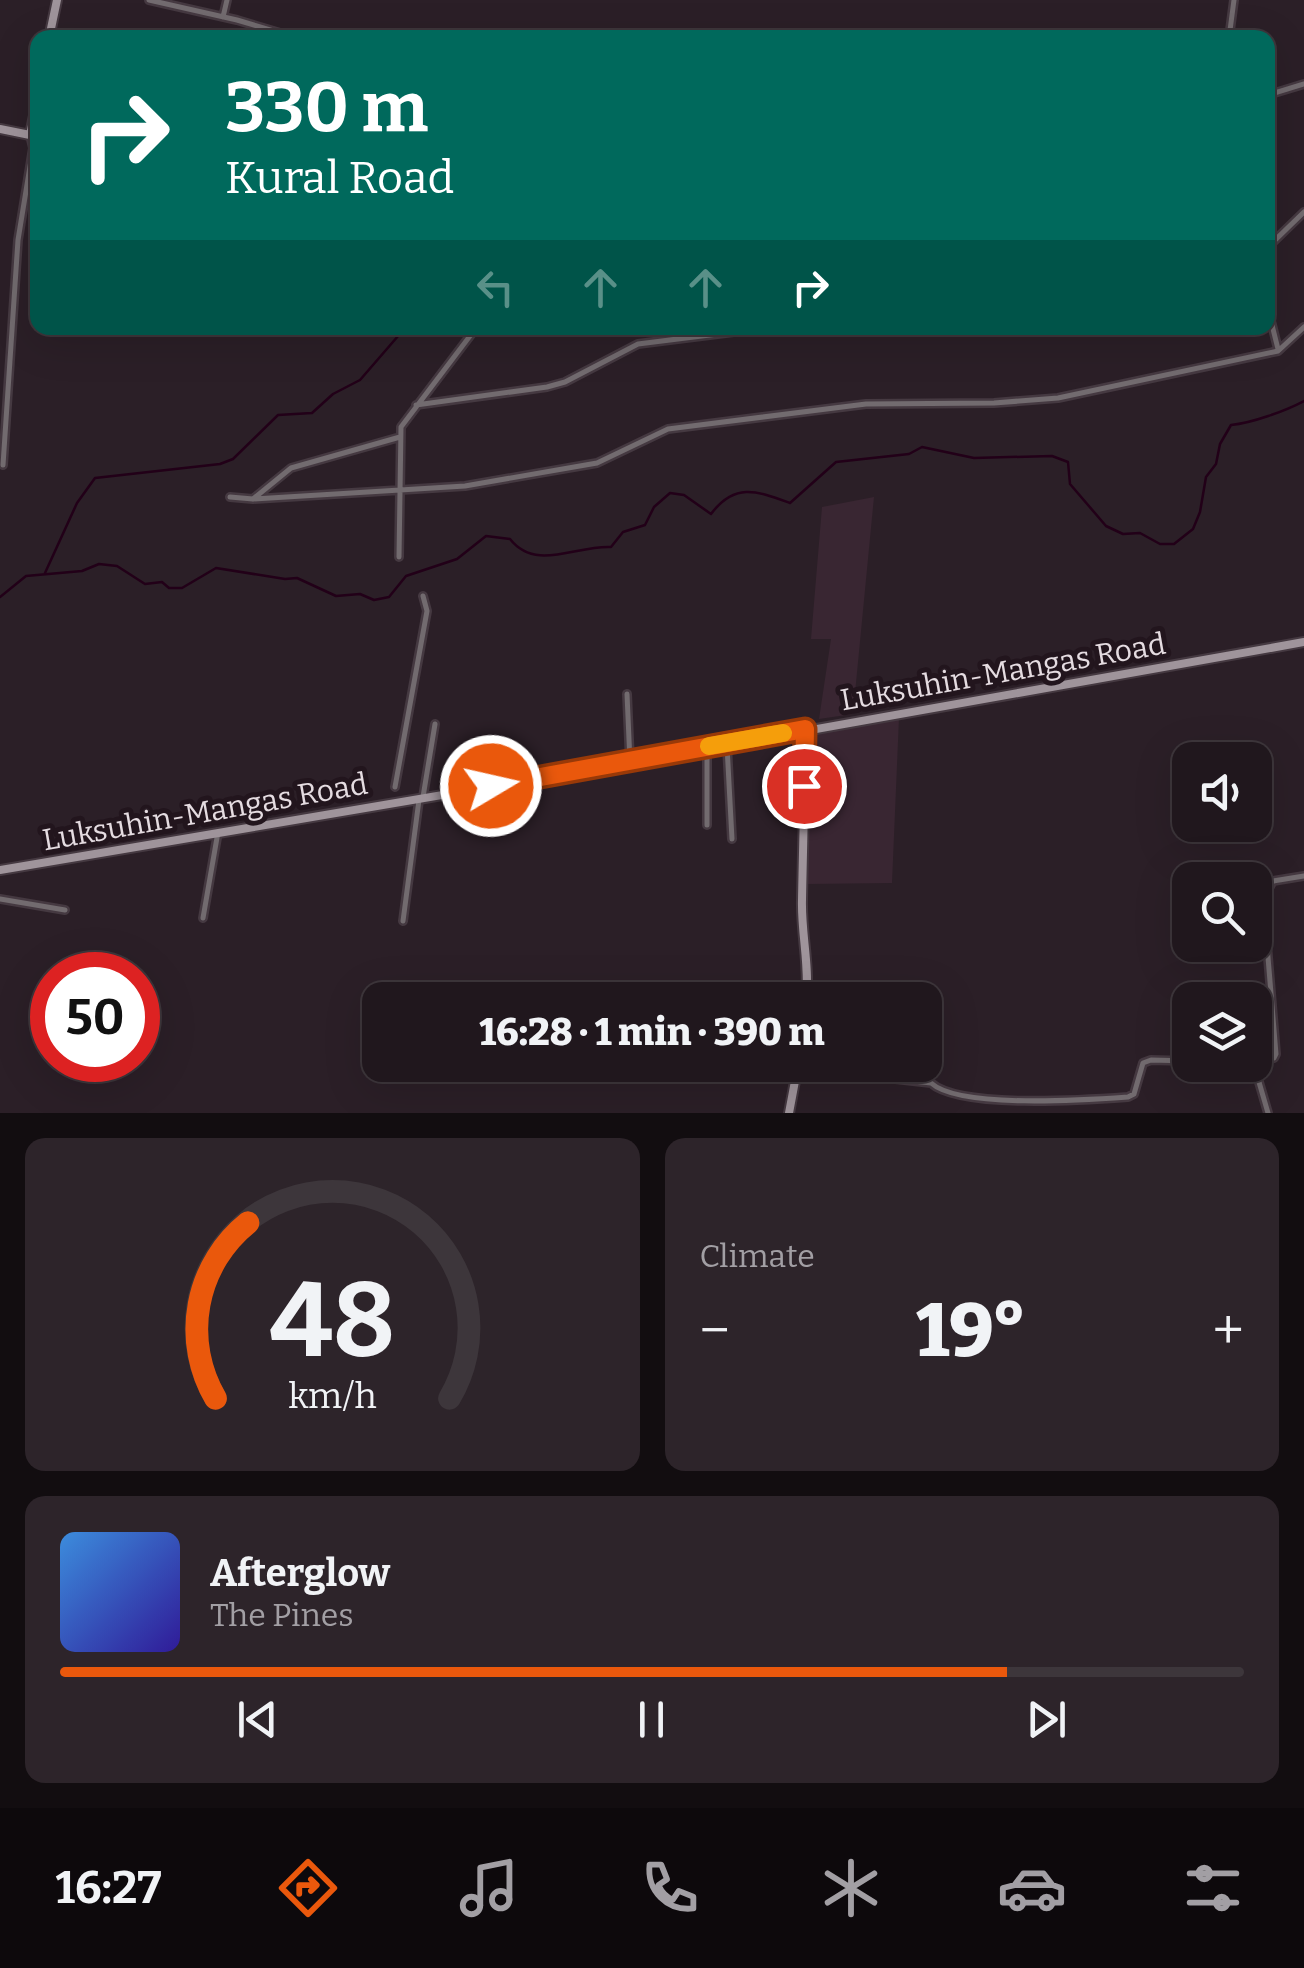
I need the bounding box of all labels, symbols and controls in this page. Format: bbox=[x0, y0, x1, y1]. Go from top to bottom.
text: 330 m bbox=[225, 66, 428, 150]
icon: right bbox=[60, 70, 190, 200]
text: Kural Road bbox=[225, 151, 454, 205]
icon: left bbox=[468, 260, 523, 315]
icon: ahead bbox=[573, 260, 628, 315]
icon: ahead bbox=[678, 260, 733, 315]
icon: right bbox=[783, 260, 838, 315]
street label: Luksuhin-Mangas Road bbox=[838, 626, 1169, 718]
position arrow bbox=[439, 734, 543, 838]
map controls bbox=[1172, 742, 1272, 1082]
button: sound bbox=[1172, 742, 1272, 842]
pin bbox=[762, 744, 847, 829]
icon: arrive bbox=[777, 759, 832, 814]
street label: Luksuhin-Mangas Road bbox=[40, 766, 371, 858]
button: search bbox=[1172, 862, 1272, 962]
speed limit sign: 50 bbox=[30, 952, 160, 1082]
button: layers bbox=[1172, 982, 1272, 1082]
text: 16:28 · 1 min · 390 m bbox=[479, 1009, 825, 1055]
text: Climate bbox=[700, 1237, 815, 1275]
text: 48 bbox=[269, 1259, 395, 1384]
text: 19° bbox=[916, 1286, 1026, 1376]
text: − bbox=[700, 1298, 730, 1364]
text: + bbox=[1213, 1298, 1244, 1364]
text: km/h bbox=[288, 1375, 376, 1417]
text: Afterglow bbox=[210, 1550, 390, 1596]
text: The Pines bbox=[210, 1596, 354, 1634]
icon: previous bbox=[230, 1692, 285, 1747]
icon: pause bbox=[624, 1692, 679, 1747]
icon: next bbox=[1019, 1692, 1074, 1747]
icon: directions bbox=[273, 1853, 343, 1923]
icon: music bbox=[454, 1853, 524, 1923]
icon: phone bbox=[635, 1853, 705, 1923]
icon: climate bbox=[816, 1853, 886, 1923]
icon: car bbox=[997, 1853, 1067, 1923]
icon: filters bbox=[1178, 1853, 1248, 1923]
text: 16:27 bbox=[56, 1861, 161, 1915]

